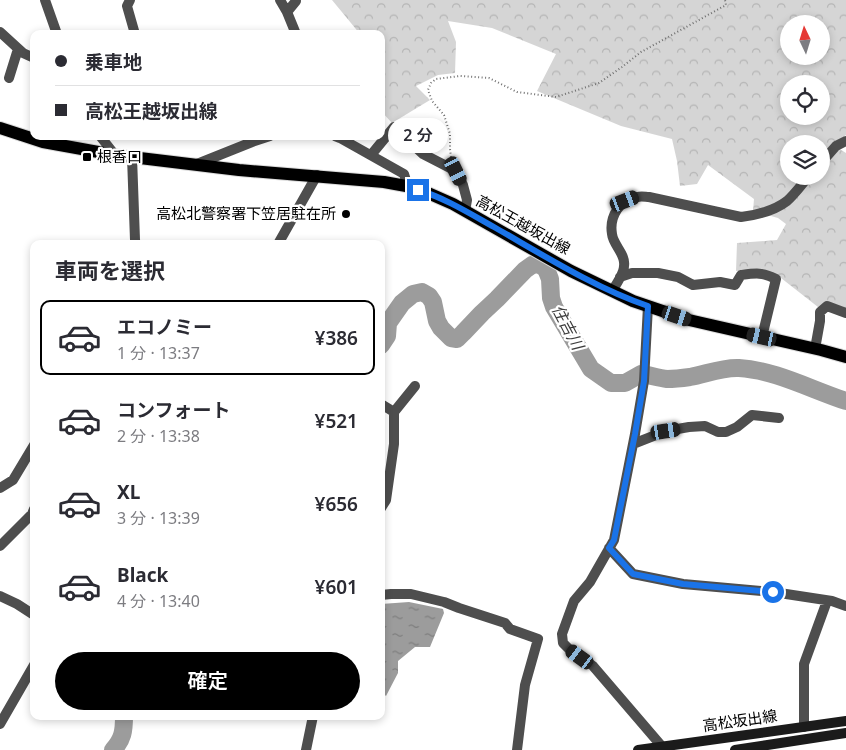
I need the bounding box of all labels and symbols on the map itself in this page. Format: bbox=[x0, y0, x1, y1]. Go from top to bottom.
north arrow bbox=[780, 15, 830, 65]
callout: 2 分 bbox=[388, 118, 448, 152]
place label: 根香口 bbox=[97, 146, 142, 166]
marker: 根香口 bbox=[81, 151, 93, 163]
car bbox=[442, 154, 469, 188]
route end bbox=[407, 179, 429, 201]
car bbox=[608, 189, 641, 213]
street label: 高松王越坂出線 bbox=[473, 190, 574, 258]
place label: 高松北警察署下笠居駐在所 bbox=[156, 203, 336, 223]
marker: 高松北警察署下笠居駐在所 bbox=[340, 208, 352, 220]
water label: 住吉川 bbox=[547, 301, 590, 355]
car bbox=[660, 304, 693, 328]
car bbox=[745, 326, 778, 348]
car bbox=[650, 421, 681, 441]
route start bbox=[762, 581, 784, 603]
car bbox=[563, 642, 596, 672]
street label: 高松坂出線 bbox=[701, 705, 778, 735]

